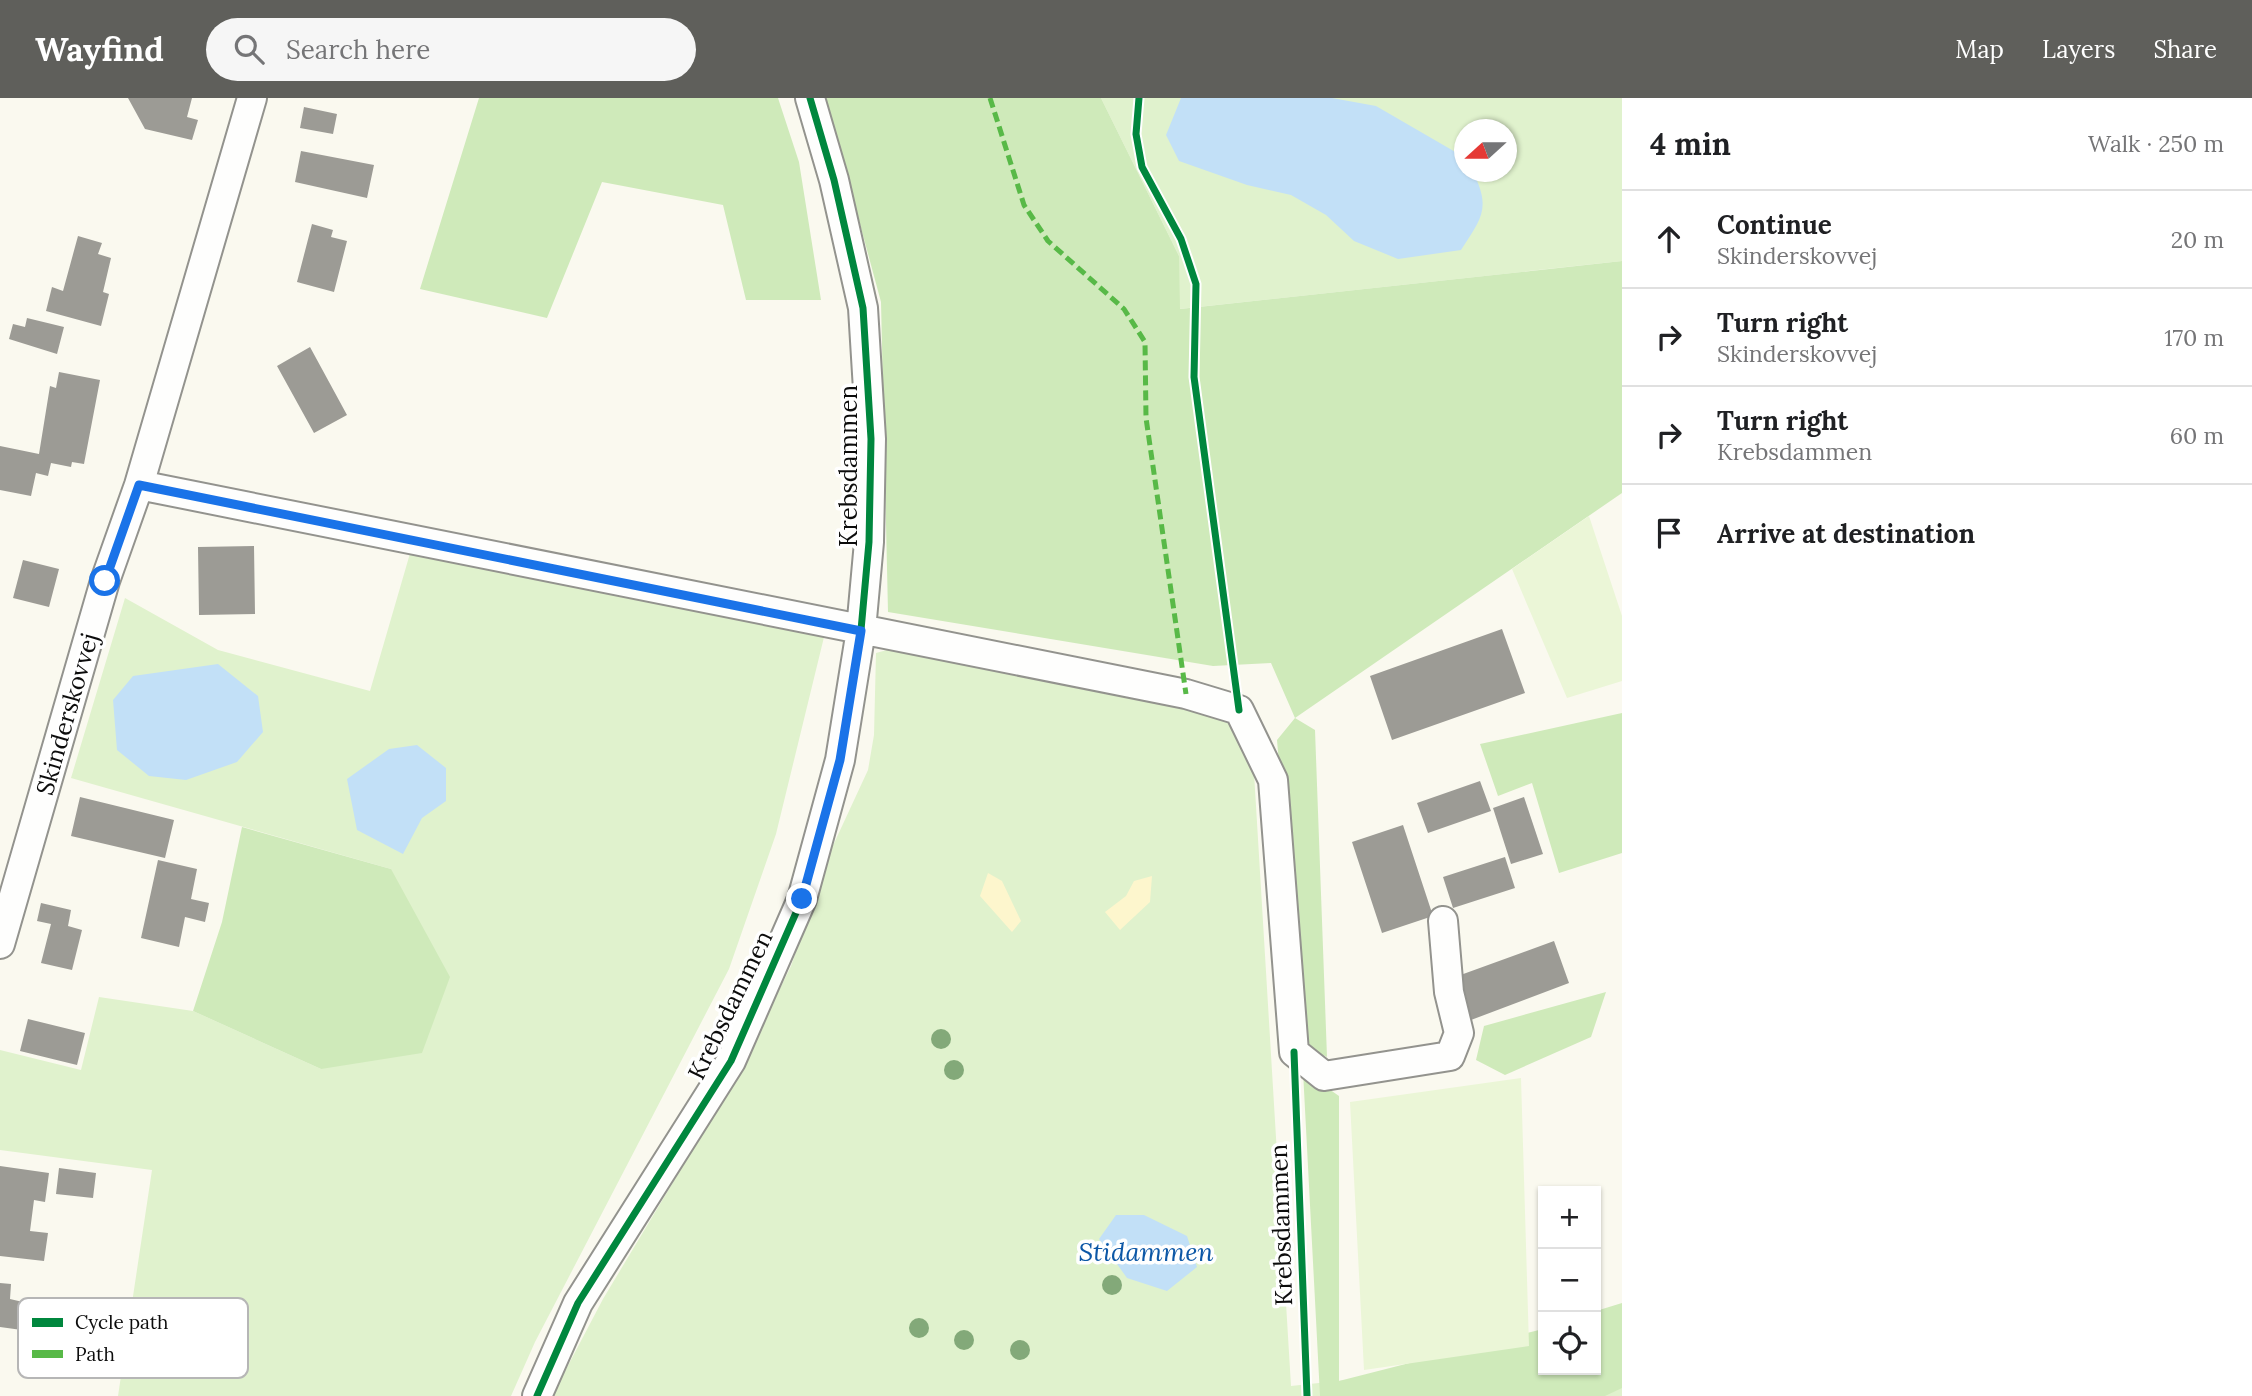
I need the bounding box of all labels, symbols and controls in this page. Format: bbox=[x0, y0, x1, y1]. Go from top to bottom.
search box bbox=[206, 18, 696, 81]
text: Wayfind bbox=[35, 28, 164, 70]
icon: search bbox=[230, 30, 268, 68]
text: Search here bbox=[286, 33, 430, 66]
text: Map bbox=[1955, 34, 2004, 65]
text: Layers bbox=[2042, 34, 2115, 65]
text: Share bbox=[2153, 34, 2217, 65]
north arrow bbox=[1454, 119, 1517, 182]
text: 4 min bbox=[1650, 125, 1731, 163]
text: Walk · 250 m bbox=[2088, 129, 2224, 158]
text: Continue bbox=[1717, 208, 1832, 241]
icon: ahead bbox=[1650, 220, 1688, 258]
text: 20 m bbox=[2171, 225, 2224, 254]
text: Skinderskovvej bbox=[1717, 241, 1877, 270]
text: Turn right bbox=[1717, 306, 1848, 339]
icon: right bbox=[1650, 318, 1688, 356]
text: 170 m bbox=[2164, 323, 2224, 352]
text: Skinderskovvej bbox=[1717, 339, 1877, 368]
street label: Krebsdammen bbox=[833, 385, 864, 547]
text: Turn right bbox=[1717, 404, 1848, 437]
icon: right bbox=[1650, 416, 1688, 454]
text: 60 m bbox=[2170, 421, 2224, 450]
text: Krebsdammen bbox=[1717, 437, 1872, 466]
icon: arrive bbox=[1650, 514, 1688, 552]
text: Arrive at destination bbox=[1717, 517, 1975, 550]
route start bbox=[89, 565, 120, 596]
street label: Skinderskovvej bbox=[29, 629, 105, 799]
route end bbox=[786, 883, 817, 914]
street label: Krebsdammen bbox=[681, 925, 779, 1085]
street label: Krebsdammen bbox=[1263, 1144, 1299, 1306]
map controls bbox=[1538, 1186, 1601, 1375]
button: + bbox=[1538, 1186, 1601, 1249]
water label: Stidammen bbox=[1078, 1235, 1214, 1268]
button: − bbox=[1538, 1249, 1601, 1312]
legend bbox=[18, 1298, 248, 1378]
text: Cycle path bbox=[75, 1310, 168, 1334]
button: locate bbox=[1538, 1312, 1601, 1375]
text: Path bbox=[75, 1342, 115, 1366]

